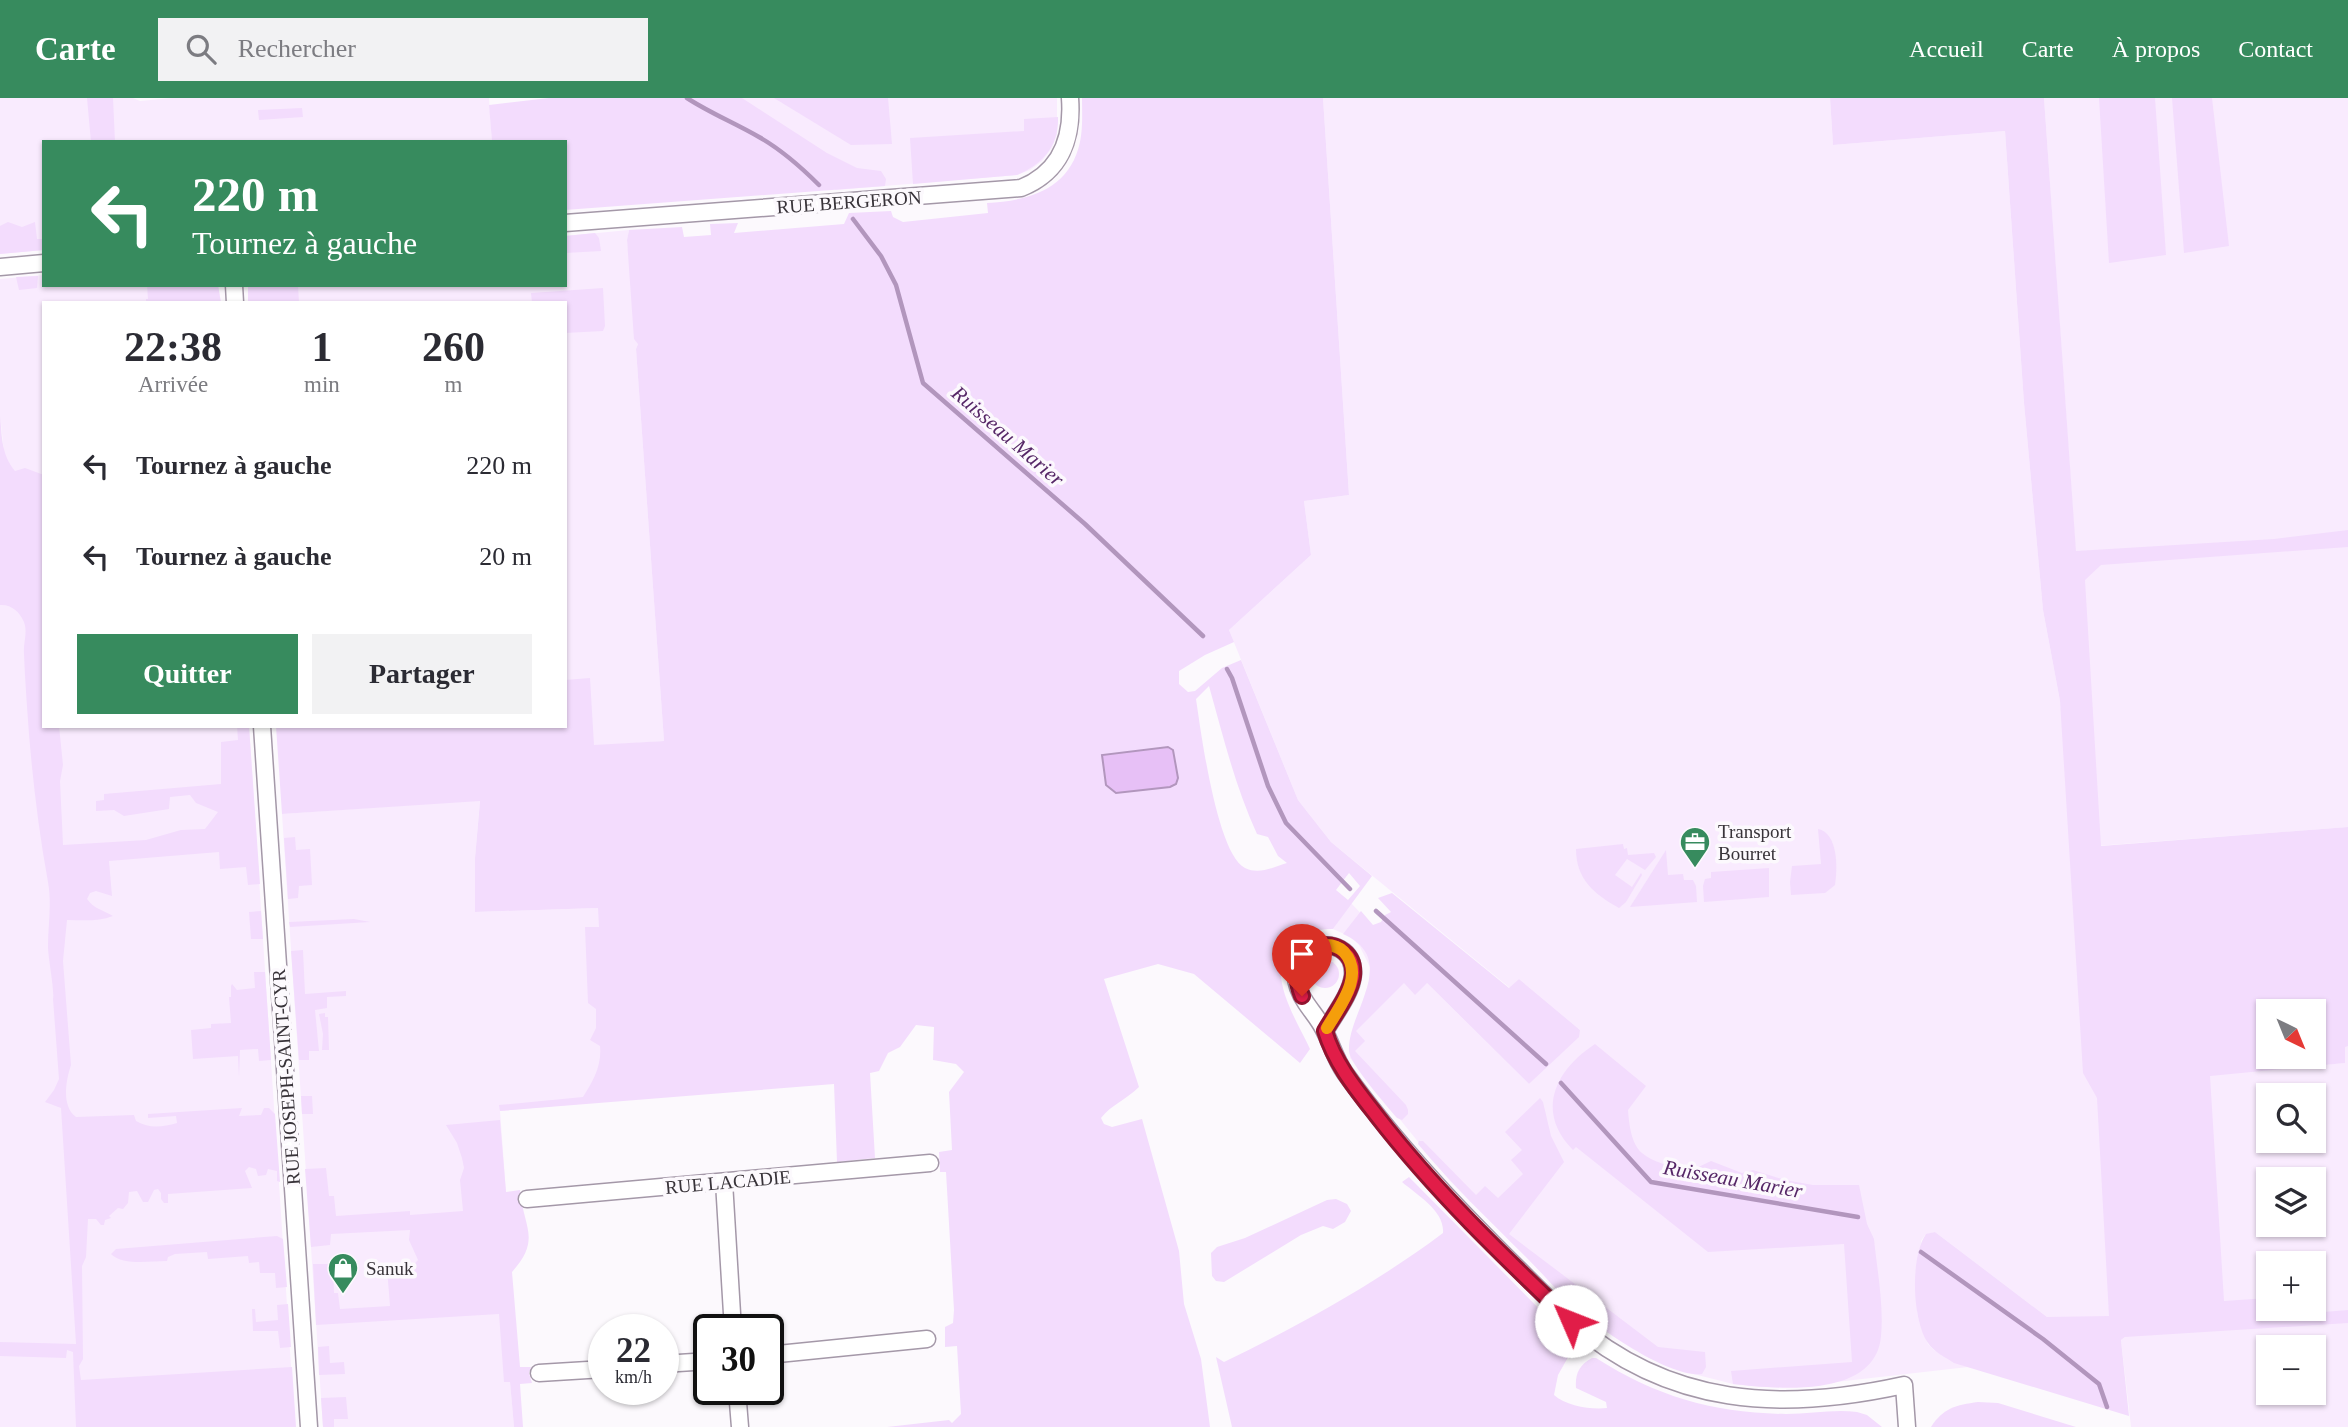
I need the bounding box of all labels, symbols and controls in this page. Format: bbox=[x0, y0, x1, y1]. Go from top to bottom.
search box bbox=[158, 18, 648, 81]
icon: search bbox=[182, 30, 220, 68]
text: Carte bbox=[35, 31, 116, 67]
text: Rechercher bbox=[238, 34, 356, 63]
text: Accueil bbox=[1909, 36, 1984, 62]
text: Carte bbox=[2022, 36, 2074, 62]
text: À propos bbox=[2112, 36, 2200, 62]
text: Contact bbox=[2238, 36, 2313, 62]
text: 220 m bbox=[192, 167, 319, 222]
icon: left bbox=[77, 168, 168, 259]
street label: RUE BERGERON bbox=[776, 186, 922, 218]
text: Tournez à gauche bbox=[192, 225, 417, 261]
text: 22:38 bbox=[124, 324, 222, 370]
text: 1 bbox=[311, 324, 332, 370]
text: 260 bbox=[422, 324, 485, 370]
text: Arrivée bbox=[138, 372, 208, 397]
text: min bbox=[304, 372, 340, 397]
text: m bbox=[444, 372, 462, 397]
water label: Ruisseau Marier bbox=[946, 380, 1070, 492]
icon: left bbox=[77, 447, 115, 485]
text: Tournez à gauche bbox=[136, 451, 332, 480]
text: 220 m bbox=[466, 451, 532, 480]
icon: left bbox=[77, 538, 115, 576]
text: Tournez à gauche bbox=[136, 542, 332, 571]
text: 20 m bbox=[479, 542, 532, 571]
button: Quitter bbox=[77, 634, 298, 714]
button: Partager bbox=[312, 634, 532, 714]
place label: Transport Bourret bbox=[1718, 821, 1792, 864]
office icon: Transport Bourret bbox=[1678, 825, 1712, 869]
pin bbox=[1272, 924, 1332, 996]
icon: arrive bbox=[1283, 935, 1321, 973]
street label: RUE JOSEPH-SAINT-CYR bbox=[268, 968, 304, 1186]
north arrow bbox=[2256, 999, 2326, 1069]
map controls bbox=[2256, 999, 2326, 1405]
button: search bbox=[2256, 1083, 2326, 1153]
water label: Ruisseau Marier bbox=[1661, 1155, 1805, 1203]
street label: RUE LACADIE bbox=[664, 1166, 792, 1198]
button: layers bbox=[2256, 1167, 2326, 1237]
shop icon: Sanuk bbox=[326, 1251, 360, 1295]
button: + bbox=[2256, 1251, 2326, 1321]
place label: Sanuk bbox=[366, 1258, 414, 1279]
position arrow bbox=[1534, 1284, 1608, 1358]
speed limit sign: 30 bbox=[693, 1314, 784, 1405]
text: 22 bbox=[616, 1331, 651, 1370]
button: − bbox=[2256, 1335, 2326, 1405]
text: km/h bbox=[615, 1367, 652, 1387]

